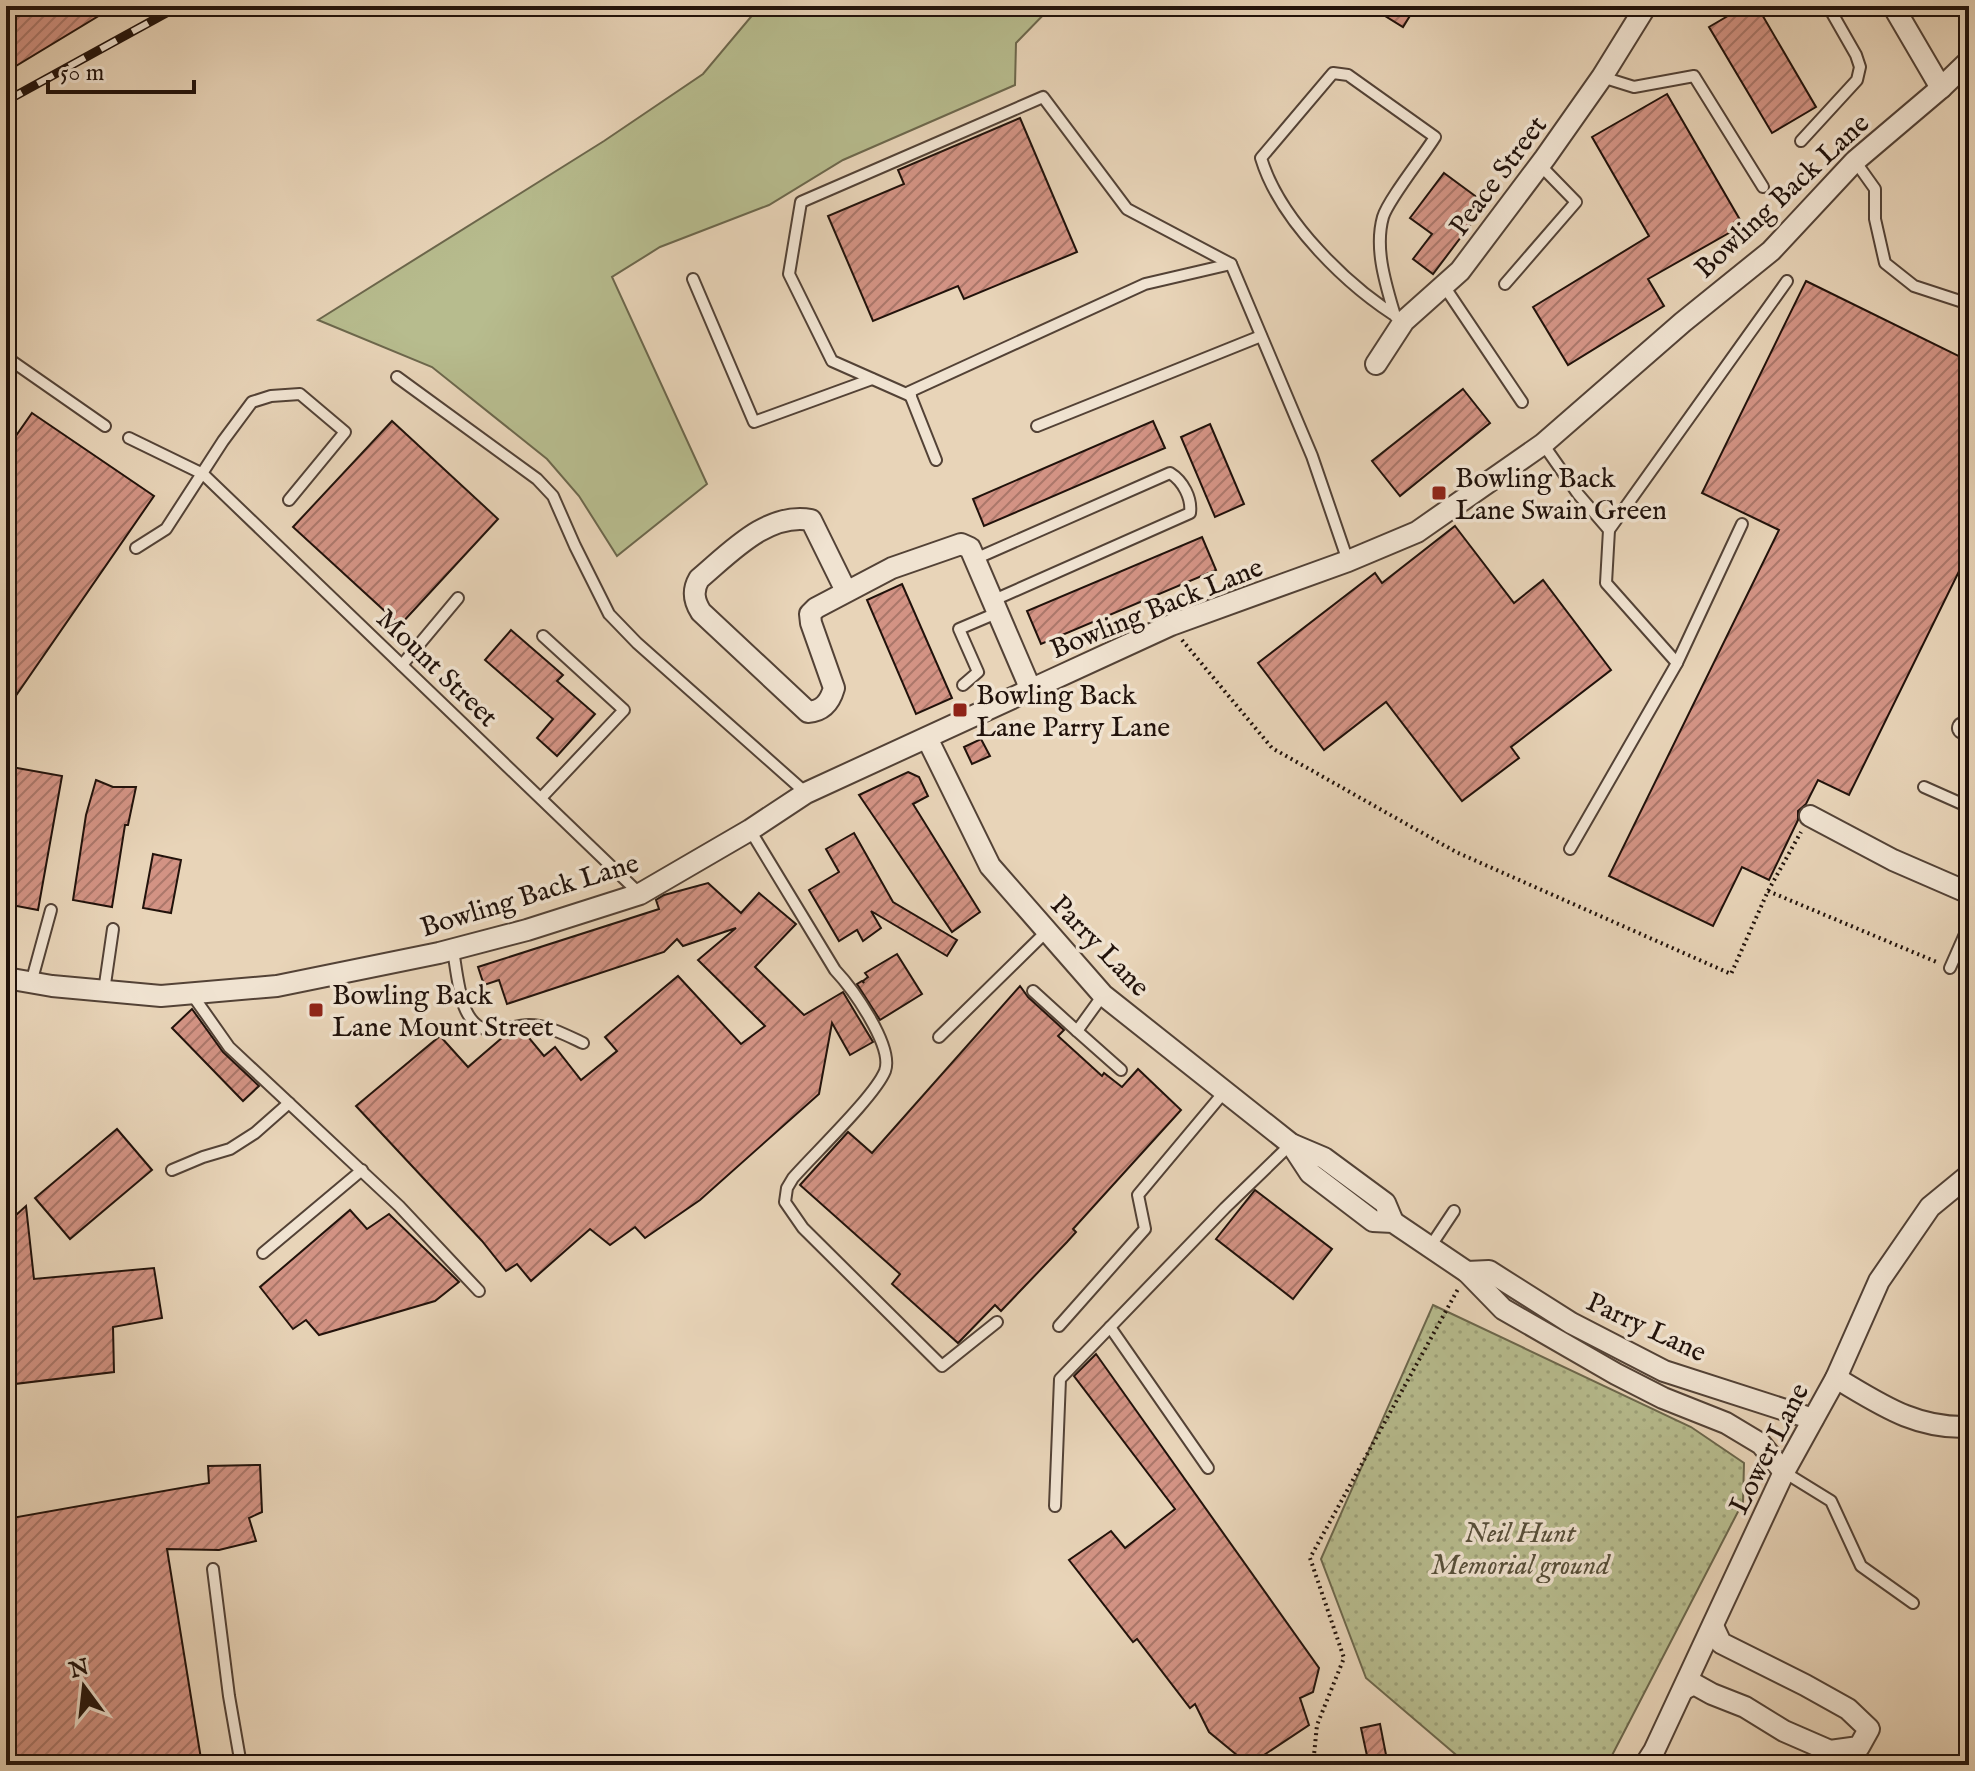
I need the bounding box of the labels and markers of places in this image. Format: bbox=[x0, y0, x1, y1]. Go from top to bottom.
place label: Bowling Back Lane Swain Green bbox=[1455, 462, 1667, 529]
marker: Bowling Back Lane Swain Green bbox=[1430, 484, 1448, 502]
place label: Bowling Back Lane Parry Lane bbox=[976, 679, 1170, 746]
marker: Bowling Back Lane Parry Lane bbox=[951, 701, 969, 719]
place label: Bowling Back Lane Mount Street bbox=[332, 979, 554, 1046]
marker: Bowling Back Lane Mount Street bbox=[307, 1001, 325, 1019]

